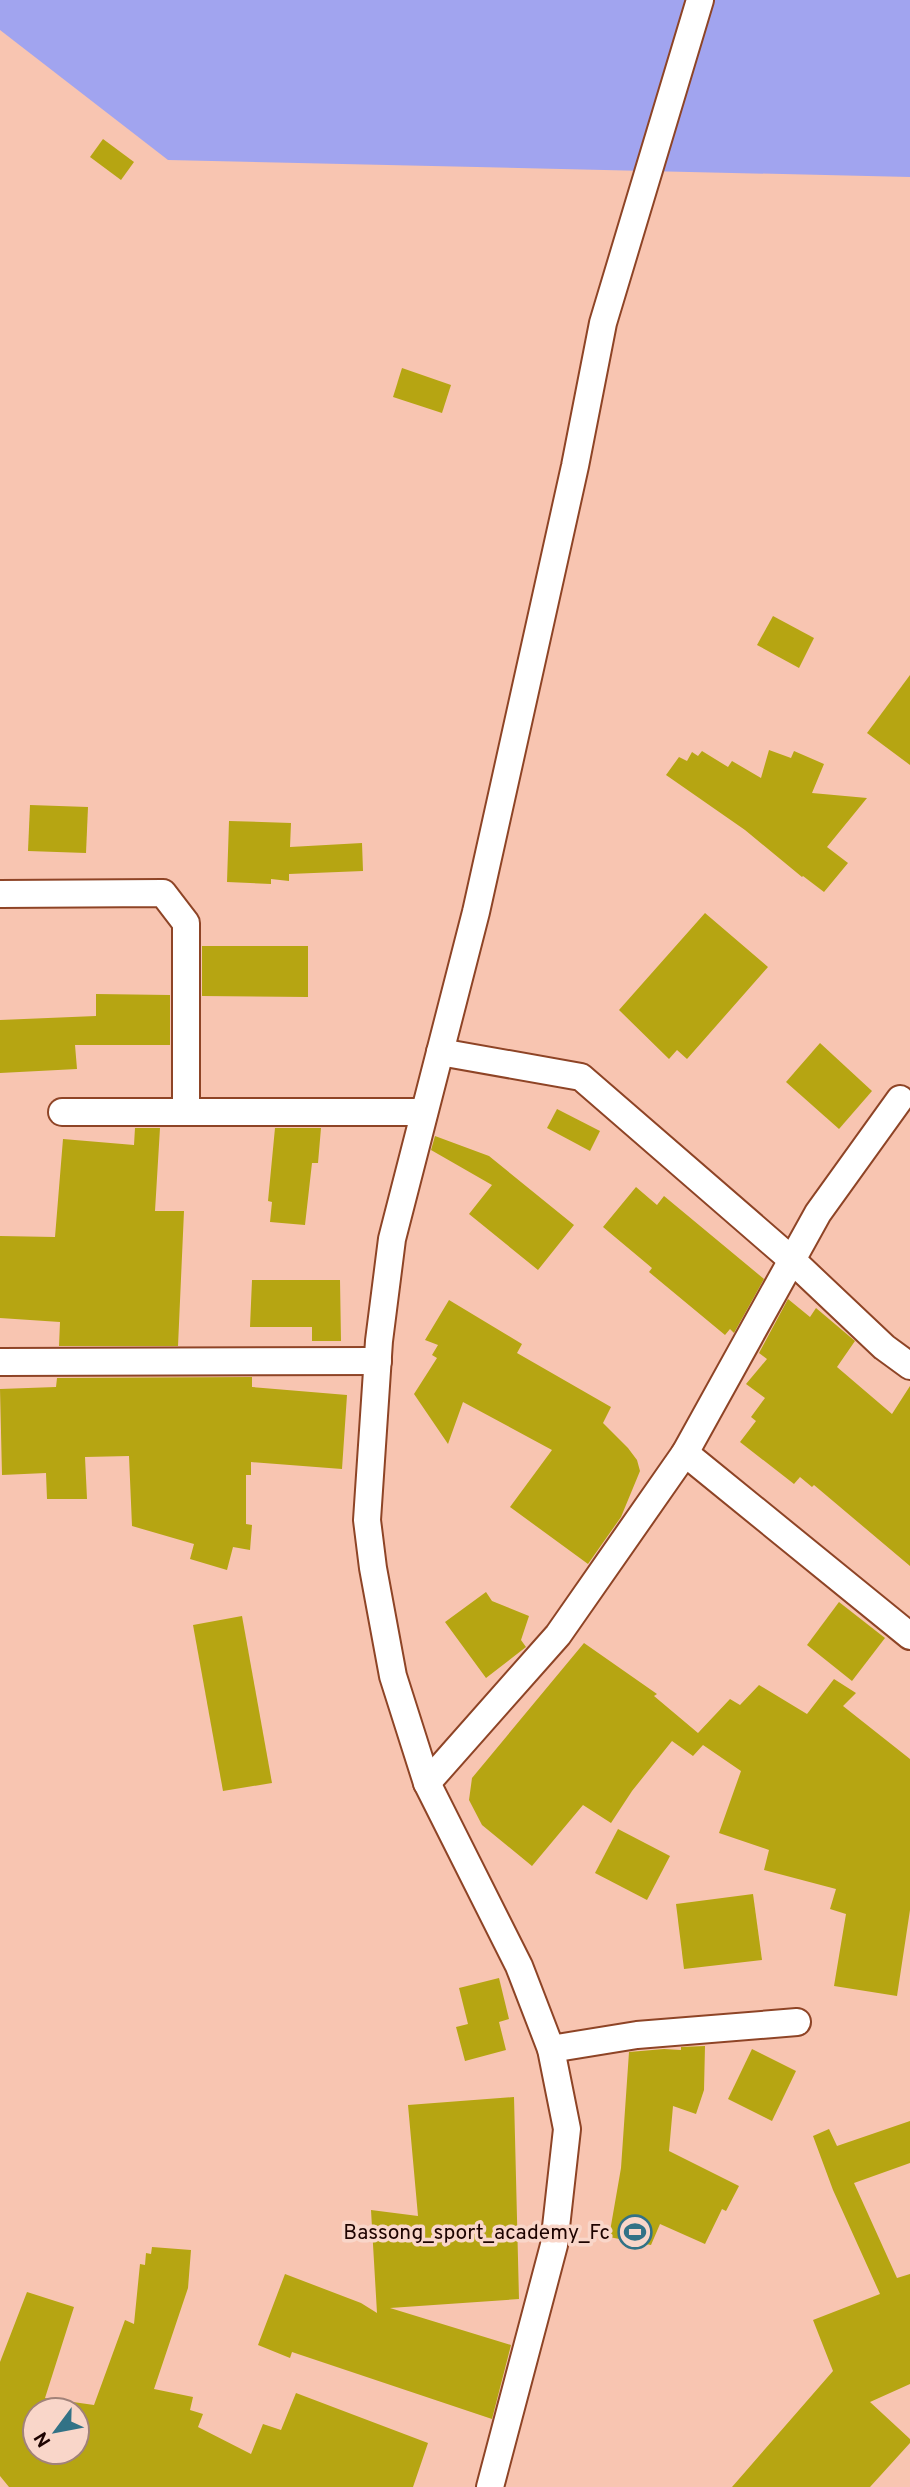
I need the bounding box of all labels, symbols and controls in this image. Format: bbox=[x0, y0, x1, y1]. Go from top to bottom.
sports icon: Bassong_sport_academy_Fc bbox=[616, 2213, 654, 2251]
place label: Bassong_sport_academy_Fc bbox=[343, 2220, 610, 2247]
north arrow bbox=[21, 2396, 91, 2466]
text: N bbox=[29, 2427, 57, 2451]

